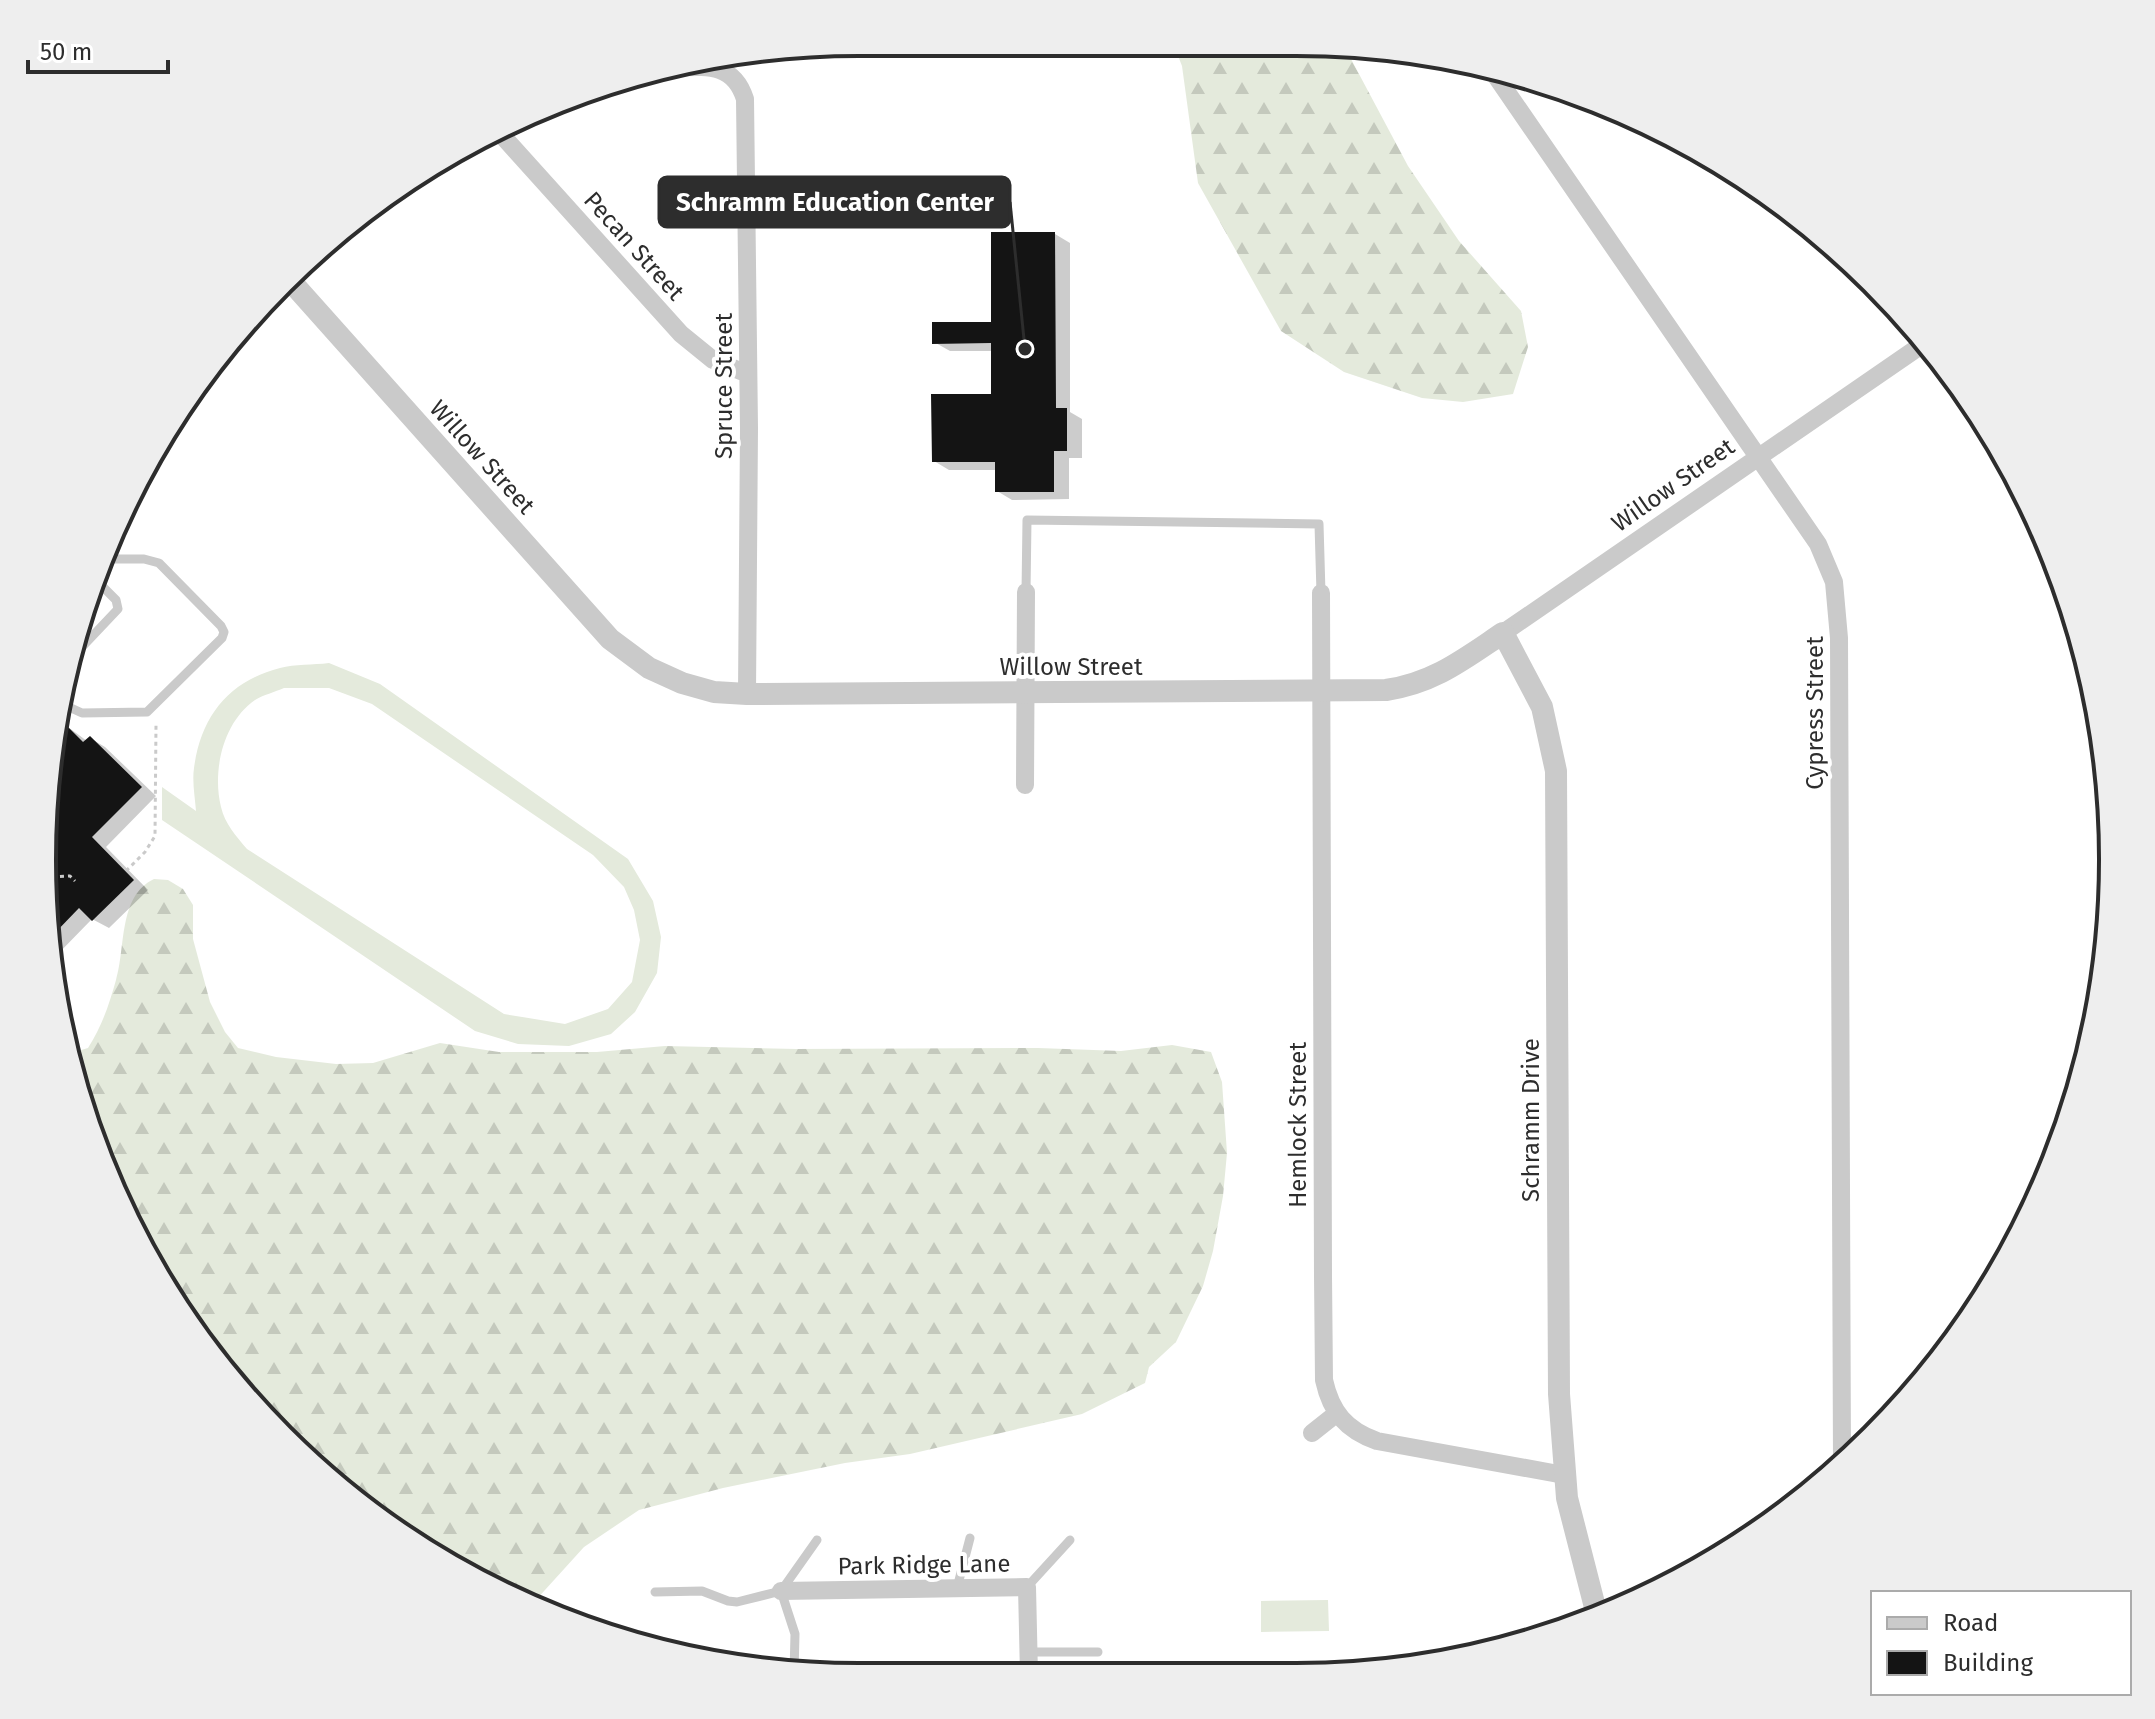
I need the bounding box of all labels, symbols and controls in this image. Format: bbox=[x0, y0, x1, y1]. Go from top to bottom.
scale bar bbox=[28, 24, 168, 74]
text: 50 m bbox=[40, 38, 92, 66]
callout: Schramm Education Center bbox=[659, 177, 1010, 227]
street label: Pecan Street bbox=[578, 186, 690, 306]
text: Schramm Education Center bbox=[676, 187, 995, 218]
street label: Spruce Street bbox=[710, 313, 738, 459]
street label: Willow Street bbox=[424, 394, 541, 520]
street label: Willow Street bbox=[1606, 432, 1740, 538]
street label: Cypress Street bbox=[1801, 636, 1829, 790]
street label: Willow Street bbox=[999, 653, 1143, 681]
street label: Schramm Drive bbox=[1517, 1038, 1545, 1202]
street label: Hemlock Street bbox=[1284, 1042, 1312, 1208]
street label: Park Ridge Lane bbox=[837, 1549, 1011, 1581]
legend bbox=[1871, 1591, 2131, 1695]
text: Road bbox=[1943, 1609, 1998, 1637]
text: Building bbox=[1943, 1649, 2033, 1677]

